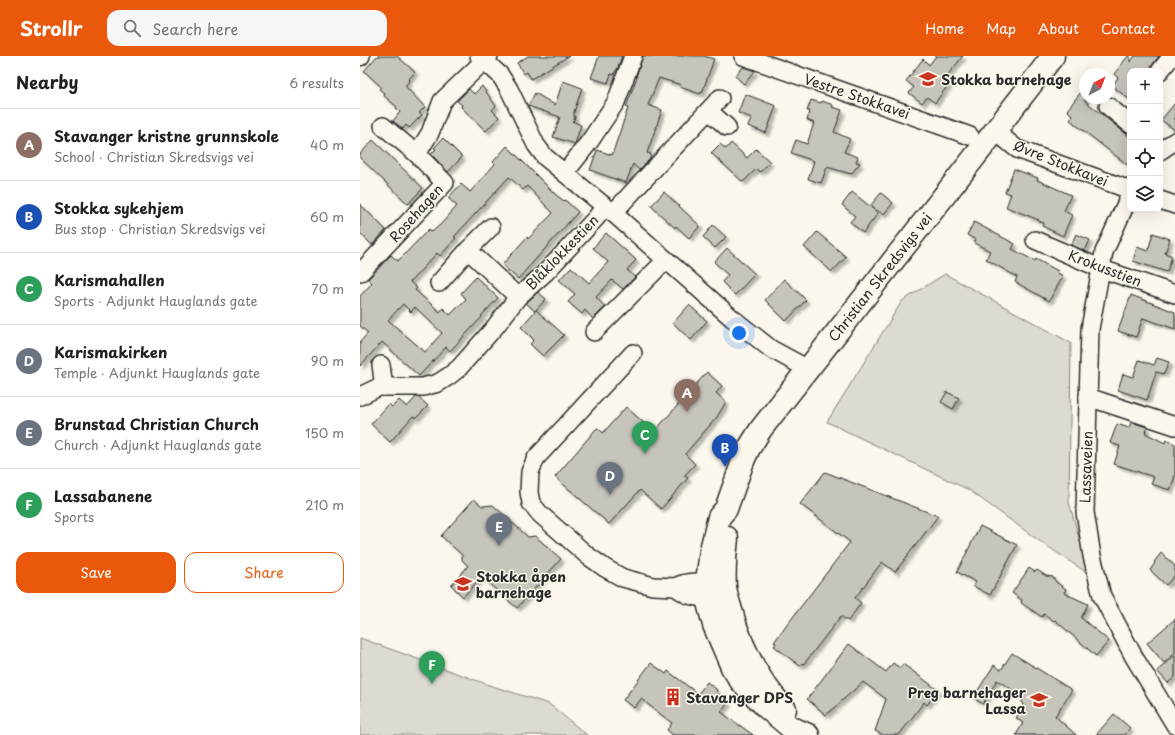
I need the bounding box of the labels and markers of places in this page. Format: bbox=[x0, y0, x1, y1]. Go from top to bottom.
school or university icon: Stokka barnehage bbox=[918, 69, 938, 89]
place label: Stokka barnehage bbox=[941, 69, 1072, 90]
pin: A bbox=[674, 379, 700, 412]
pin: C bbox=[632, 421, 658, 454]
pin: B bbox=[712, 434, 738, 467]
pin: D bbox=[597, 462, 623, 495]
pin: E bbox=[486, 513, 512, 546]
place label: Stokka åpen barnehage bbox=[476, 566, 566, 603]
school or university icon: Stokka åpen barnehage bbox=[453, 574, 473, 594]
pin: F bbox=[419, 651, 445, 684]
place label: Preg barnehager Lassa bbox=[908, 682, 1027, 719]
building icon: Stavanger DPS bbox=[663, 687, 683, 707]
place label: Stavanger DPS bbox=[686, 687, 793, 708]
school or university icon: Preg barnehager Lassa bbox=[1029, 690, 1049, 710]

